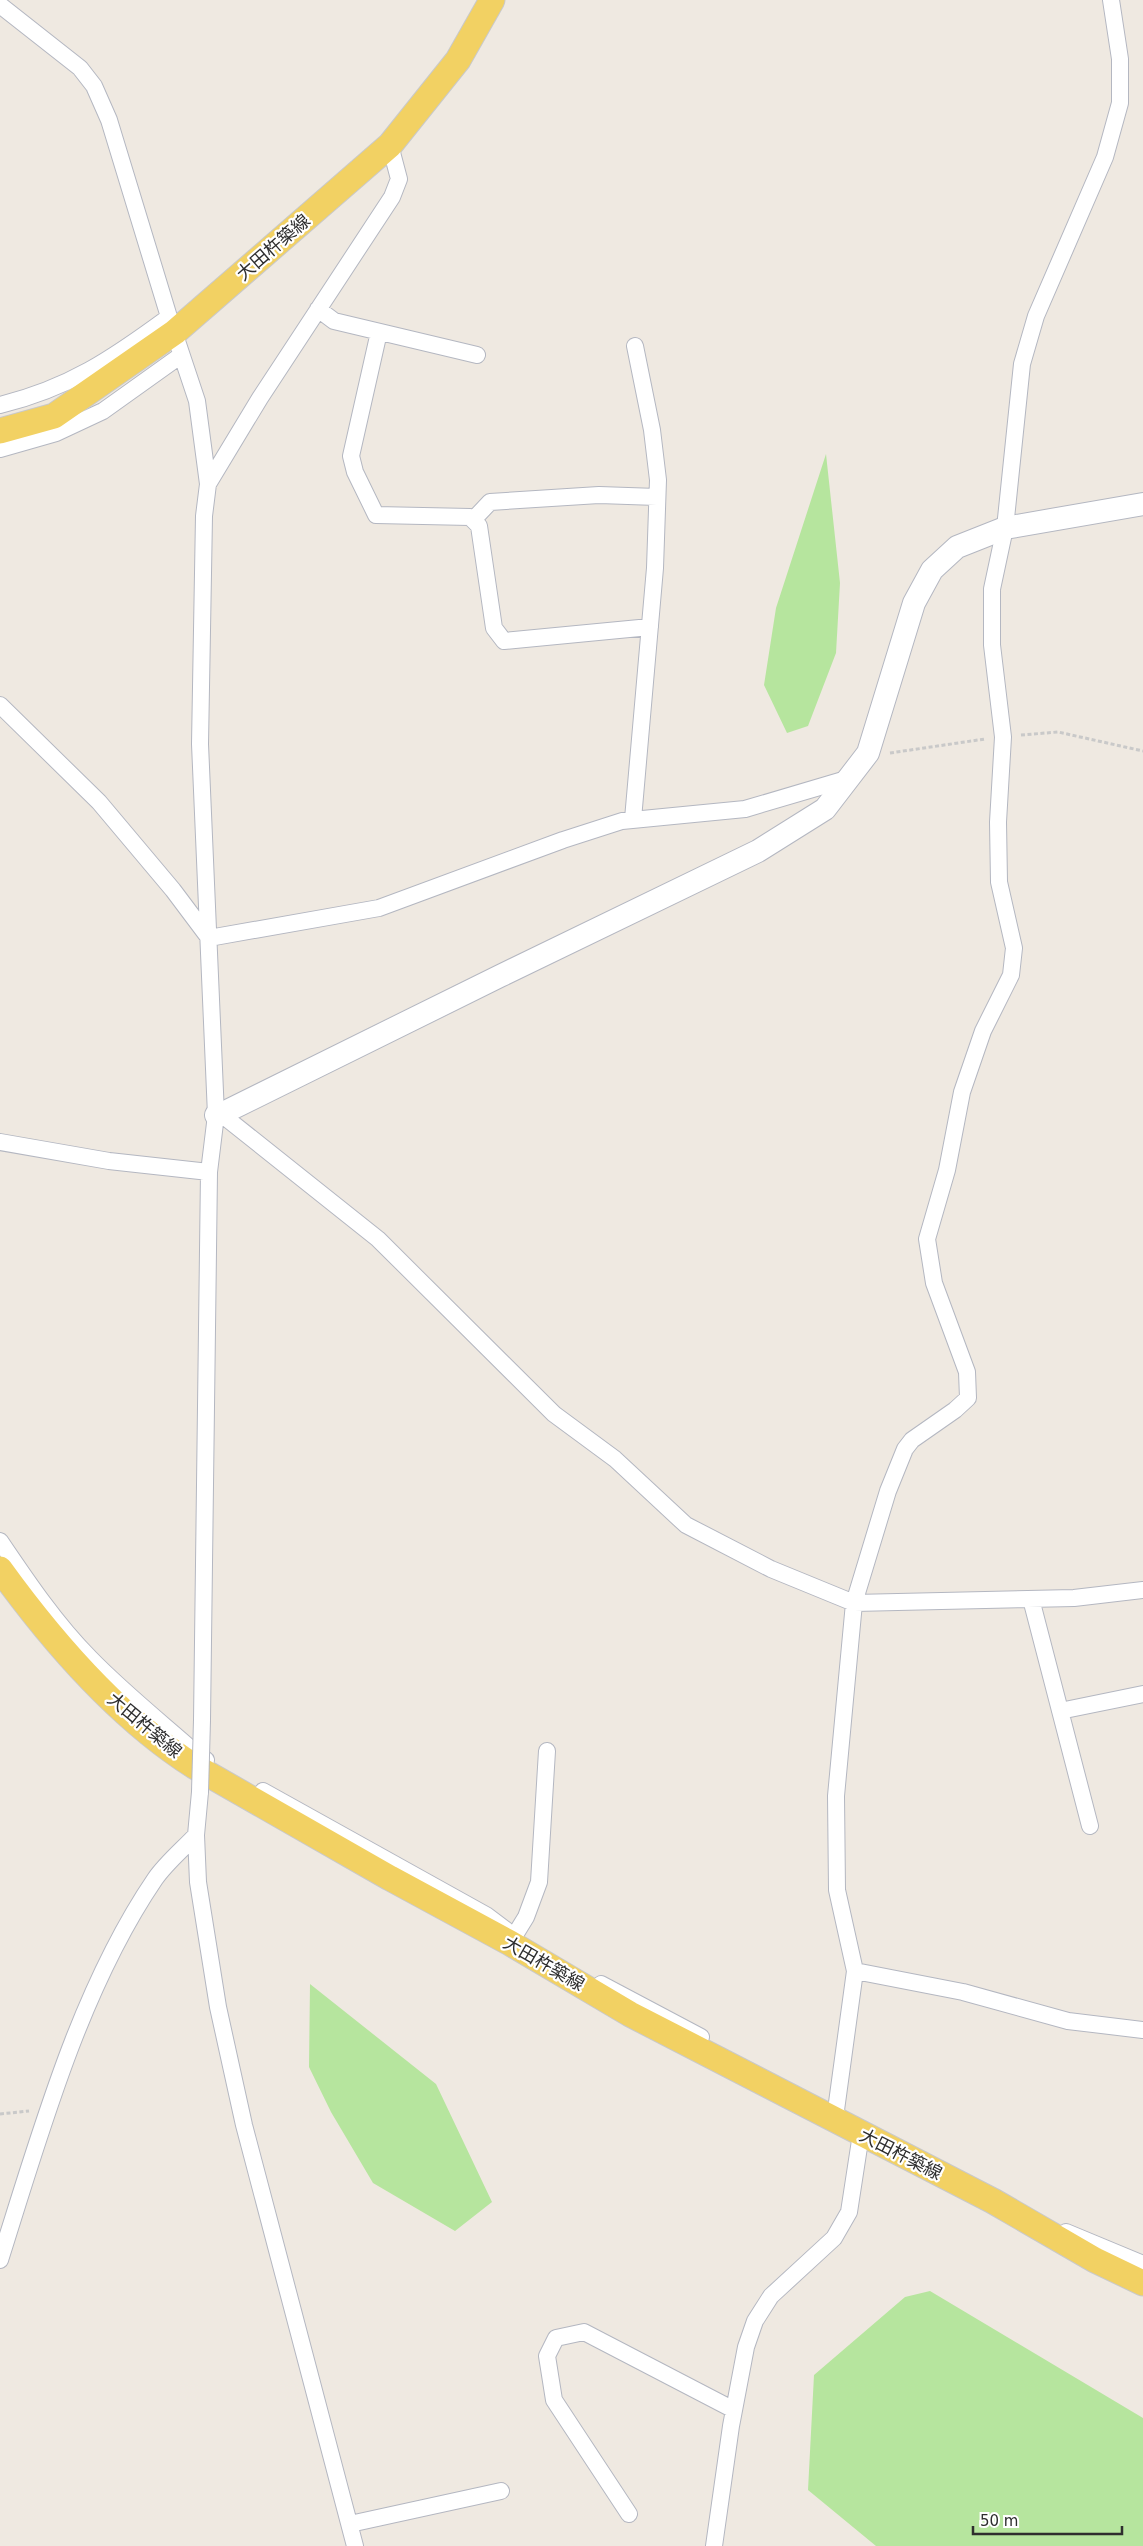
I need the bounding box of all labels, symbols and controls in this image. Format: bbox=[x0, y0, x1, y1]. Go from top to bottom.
street label: 大田杵築線 bbox=[232, 210, 314, 284]
street label: 大田杵築線 bbox=[104, 1688, 186, 1762]
street label: 大田杵築線 bbox=[500, 1931, 588, 1995]
street label: 大田杵築線 bbox=[856, 2124, 946, 2184]
scale bar bbox=[973, 2504, 1122, 2536]
text: 50 m bbox=[980, 2512, 1018, 2530]

